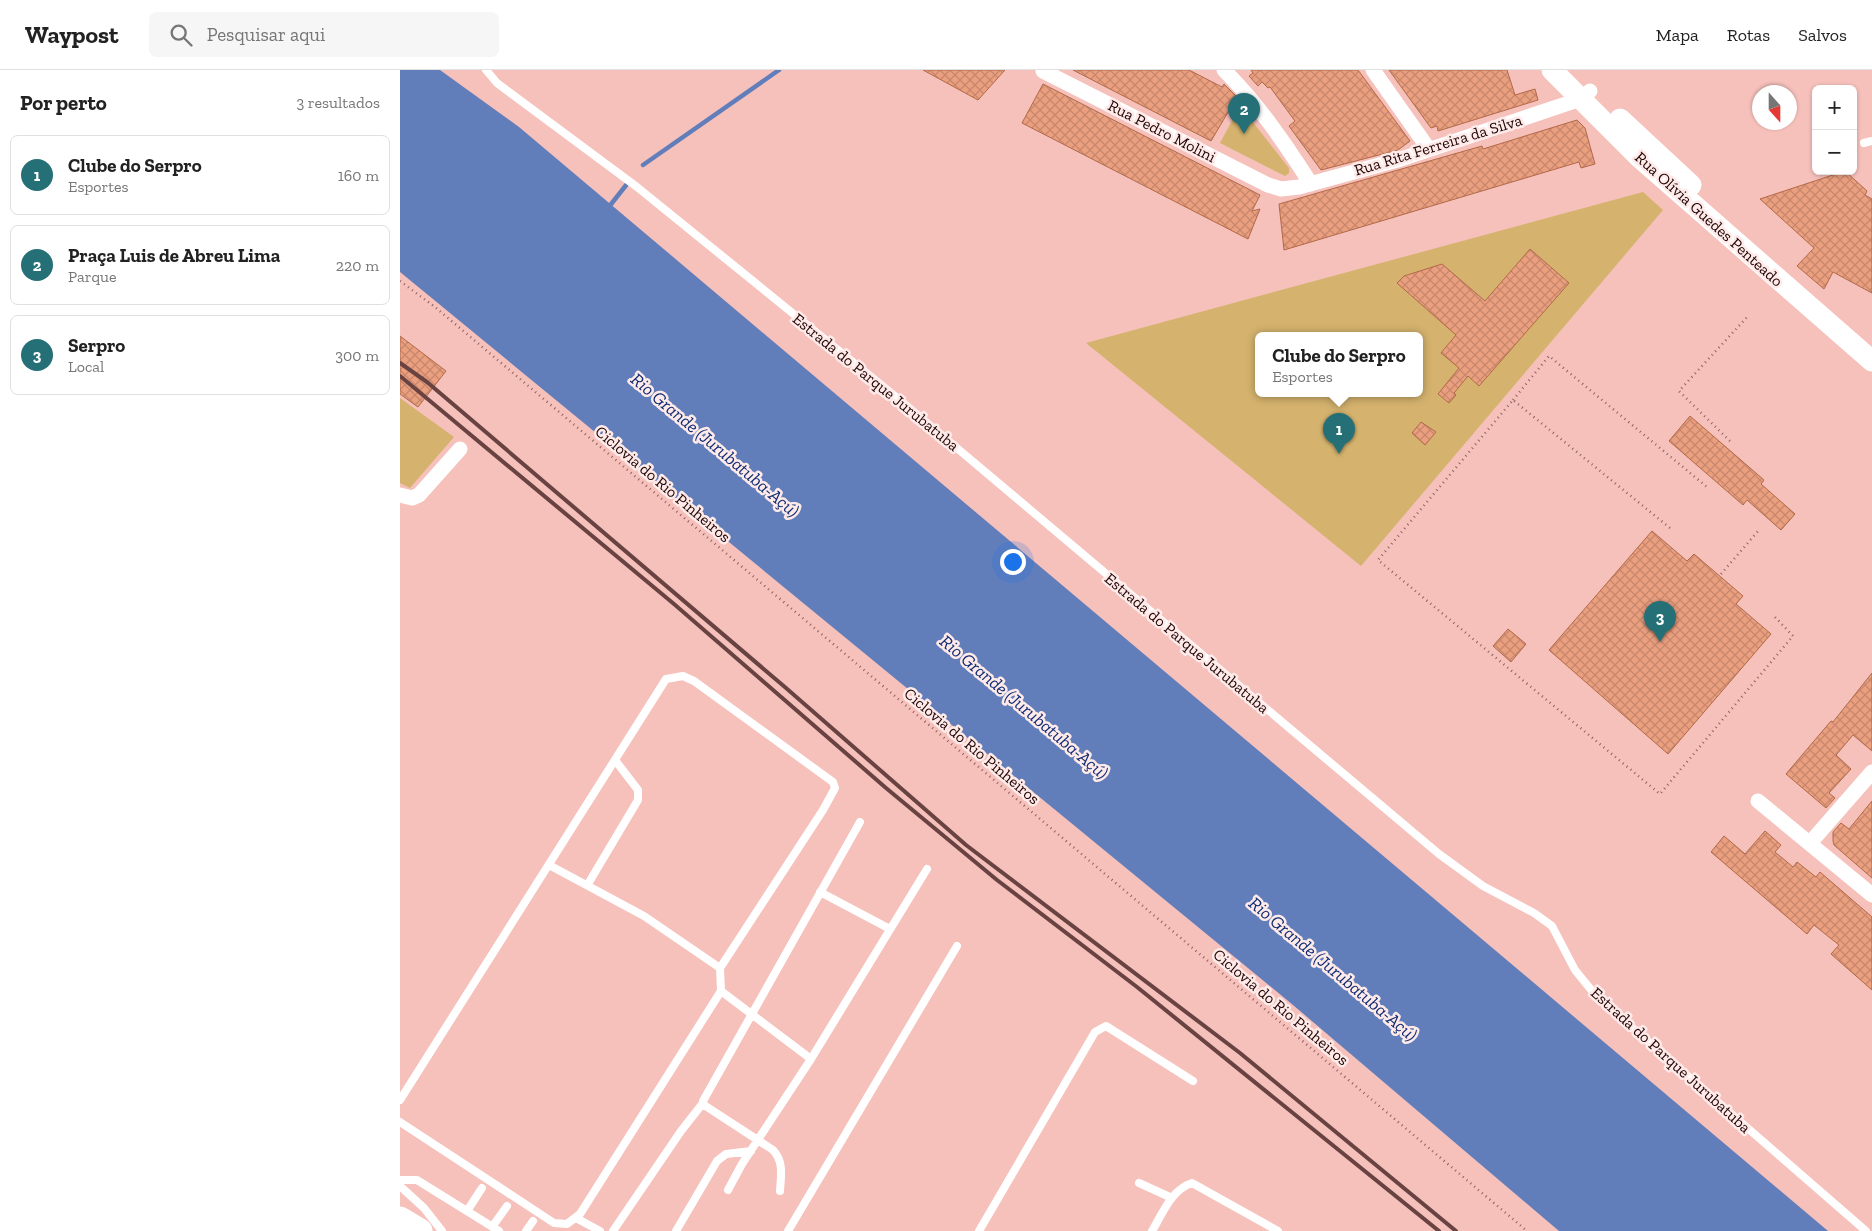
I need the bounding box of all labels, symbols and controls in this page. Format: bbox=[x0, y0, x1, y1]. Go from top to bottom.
search box bbox=[149, 12, 499, 57]
text: Waypost bbox=[25, 20, 119, 49]
icon: search bbox=[167, 21, 195, 49]
text: Pesquisar aqui bbox=[207, 23, 325, 46]
text: Mapa bbox=[1656, 24, 1699, 46]
text: Rotas bbox=[1727, 24, 1770, 46]
text: Salvos bbox=[1798, 24, 1847, 46]
north arrow bbox=[1752, 85, 1797, 130]
map controls bbox=[1812, 85, 1857, 175]
button: + bbox=[1812, 85, 1857, 130]
text: Por perto bbox=[20, 90, 107, 115]
text: 3 resultados bbox=[296, 93, 380, 112]
pin: 2 bbox=[1228, 93, 1260, 134]
street label: Rua Pedro Molini bbox=[1105, 96, 1219, 167]
street label: Rua Rita Ferreira da Silva bbox=[1352, 110, 1525, 180]
button: − bbox=[1812, 130, 1857, 175]
street label: Rua Olívia Guedes Penteado bbox=[1631, 148, 1787, 290]
text: Clube do Serpro bbox=[68, 154, 202, 177]
text: 1 bbox=[34, 166, 40, 185]
text: 160 m bbox=[338, 166, 379, 185]
text: Esportes bbox=[68, 177, 129, 196]
text: Praça Luis de Abreu Lima bbox=[68, 244, 280, 267]
text: 2 bbox=[33, 256, 41, 275]
text: 220 m bbox=[336, 256, 379, 275]
text: Parque bbox=[68, 267, 117, 286]
street label: Estrada do Parque Jurubatuba bbox=[789, 309, 963, 455]
popup bbox=[1255, 332, 1423, 397]
text: Serpro bbox=[68, 334, 125, 357]
text: Clube do Serpro bbox=[1272, 344, 1406, 367]
text: 3 bbox=[33, 346, 41, 365]
text: 300 m bbox=[335, 346, 379, 365]
text: Local bbox=[68, 357, 104, 376]
text: Esportes bbox=[1272, 367, 1333, 386]
water label: Rio Grande (Jurubatuba-Açú) bbox=[626, 368, 804, 522]
pin: 1 bbox=[1323, 413, 1355, 454]
street label: Ciclovia do Rio Pinheiros bbox=[591, 422, 735, 546]
your location bbox=[1000, 549, 1026, 575]
street label: Estrada do Parque Jurubatuba bbox=[1101, 569, 1273, 717]
pin: 3 bbox=[1644, 601, 1676, 642]
water label: Rio Grande (Jurubatuba-Açú) bbox=[935, 630, 1113, 784]
street label: Ciclovia do Rio Pinheiros bbox=[900, 684, 1044, 808]
water label: Rio Grande (Jurubatuba-Açú) bbox=[1244, 892, 1422, 1046]
street label: Ciclovia do Rio Pinheiros bbox=[1209, 945, 1353, 1069]
street label: Estrada do Parque Jurubatuba bbox=[1587, 983, 1755, 1137]

